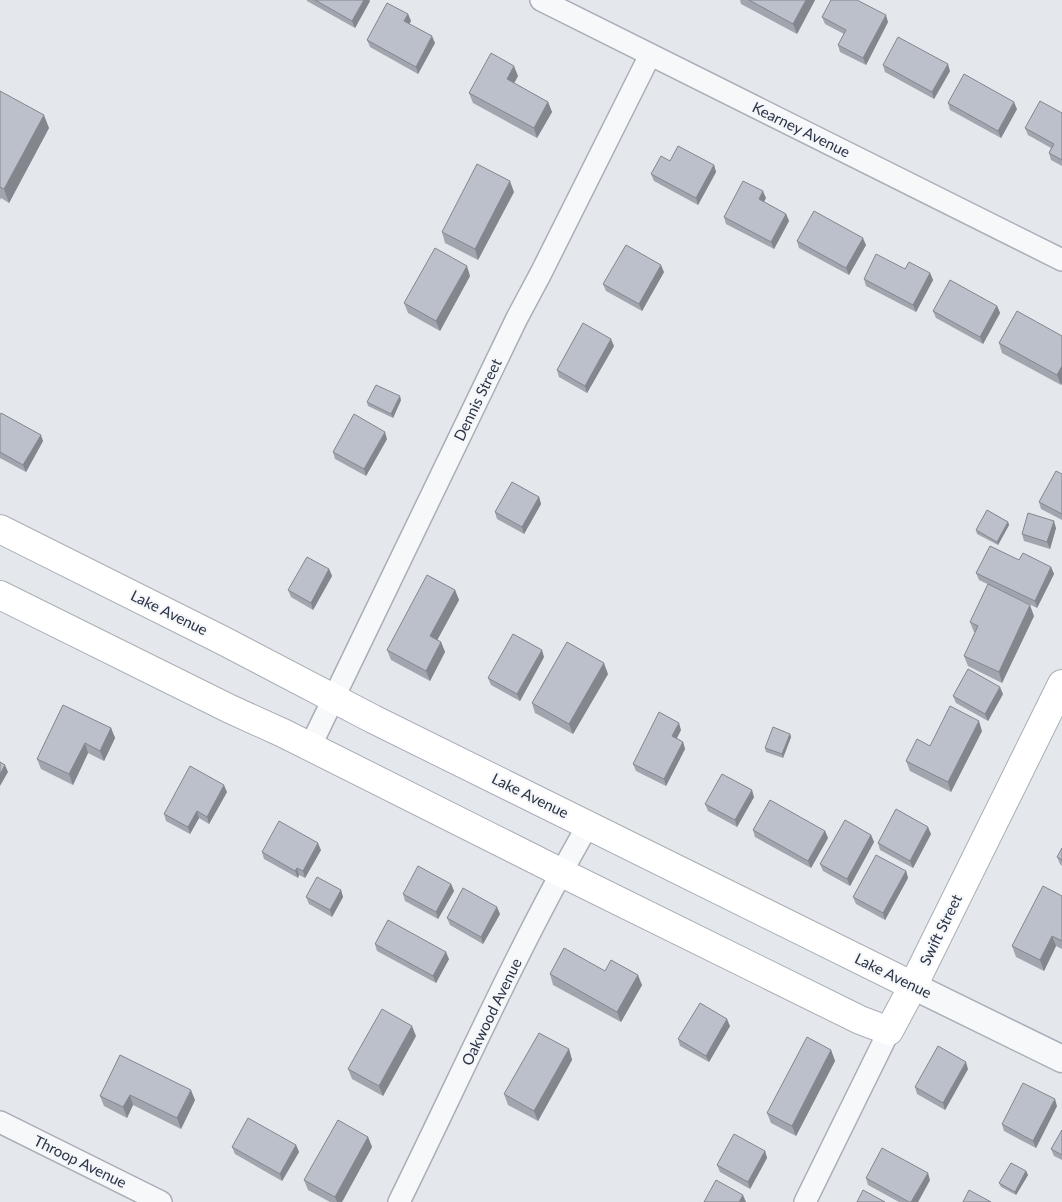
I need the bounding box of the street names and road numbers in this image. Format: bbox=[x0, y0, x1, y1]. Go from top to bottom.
street label: Kearney Avenue bbox=[750, 98, 853, 161]
street label: Dennis Street bbox=[449, 355, 505, 444]
street label: Lake Avenue bbox=[128, 586, 211, 638]
street label: Lake Avenue bbox=[489, 769, 572, 821]
street label: Swift Street bbox=[915, 891, 965, 968]
street label: Lake Avenue bbox=[852, 949, 935, 1001]
street label: Oakwood Avenue bbox=[457, 955, 525, 1068]
street label: Throop Avenue bbox=[31, 1131, 130, 1191]

